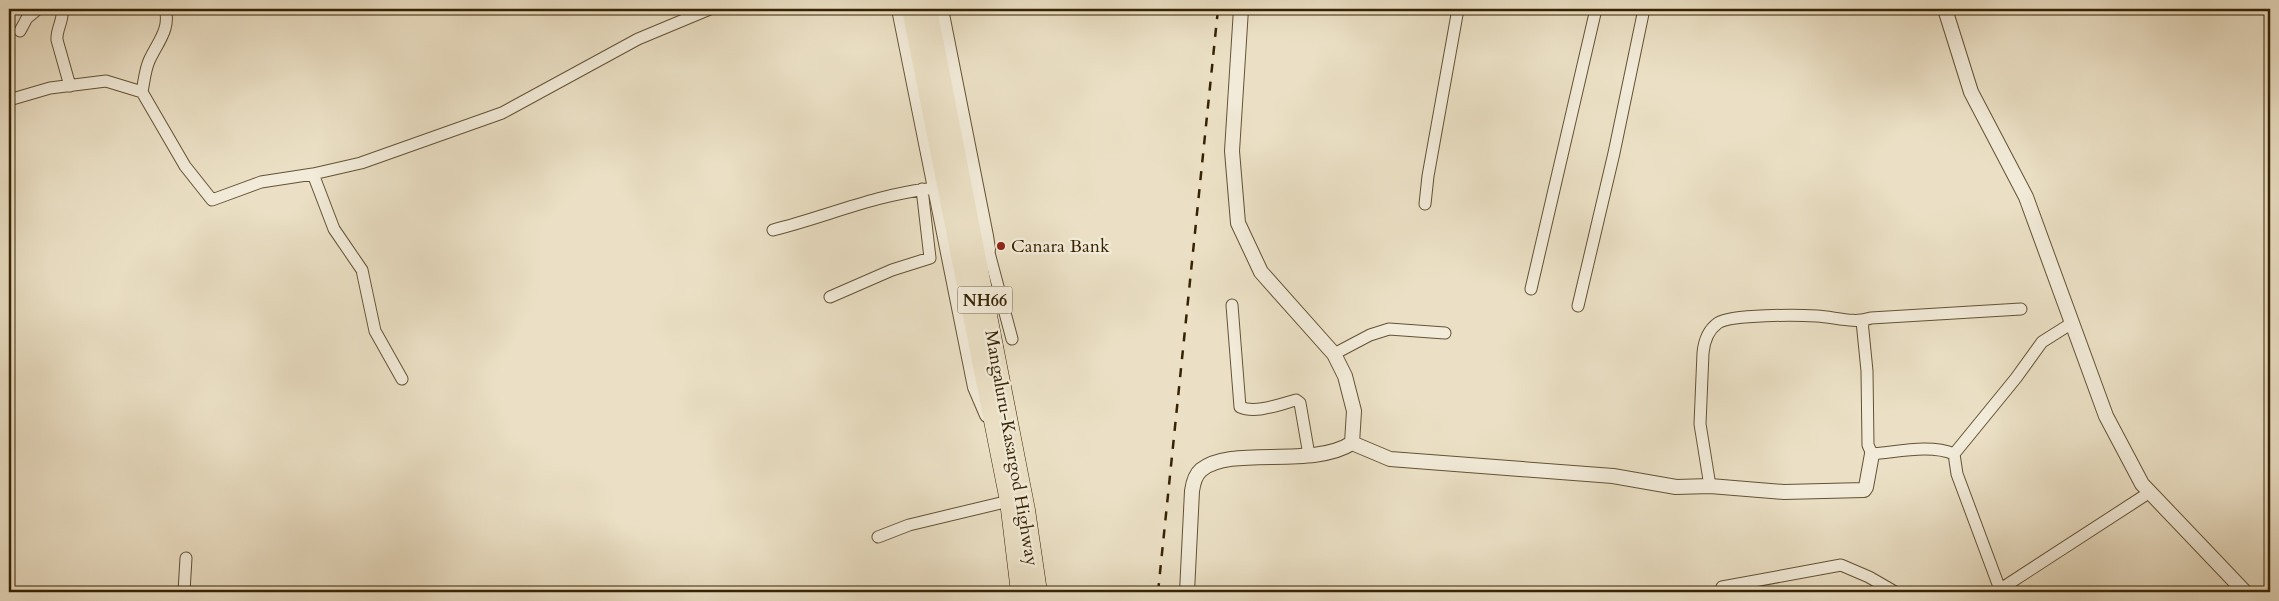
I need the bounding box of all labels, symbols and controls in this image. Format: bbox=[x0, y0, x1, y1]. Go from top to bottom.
place label: Canara Bank bbox=[1011, 234, 1110, 259]
marker: Canara Bank bbox=[995, 240, 1007, 252]
road number: NH66 bbox=[958, 286, 1012, 314]
street label: Mangaluru-Kasargod Highway bbox=[978, 328, 1045, 569]

